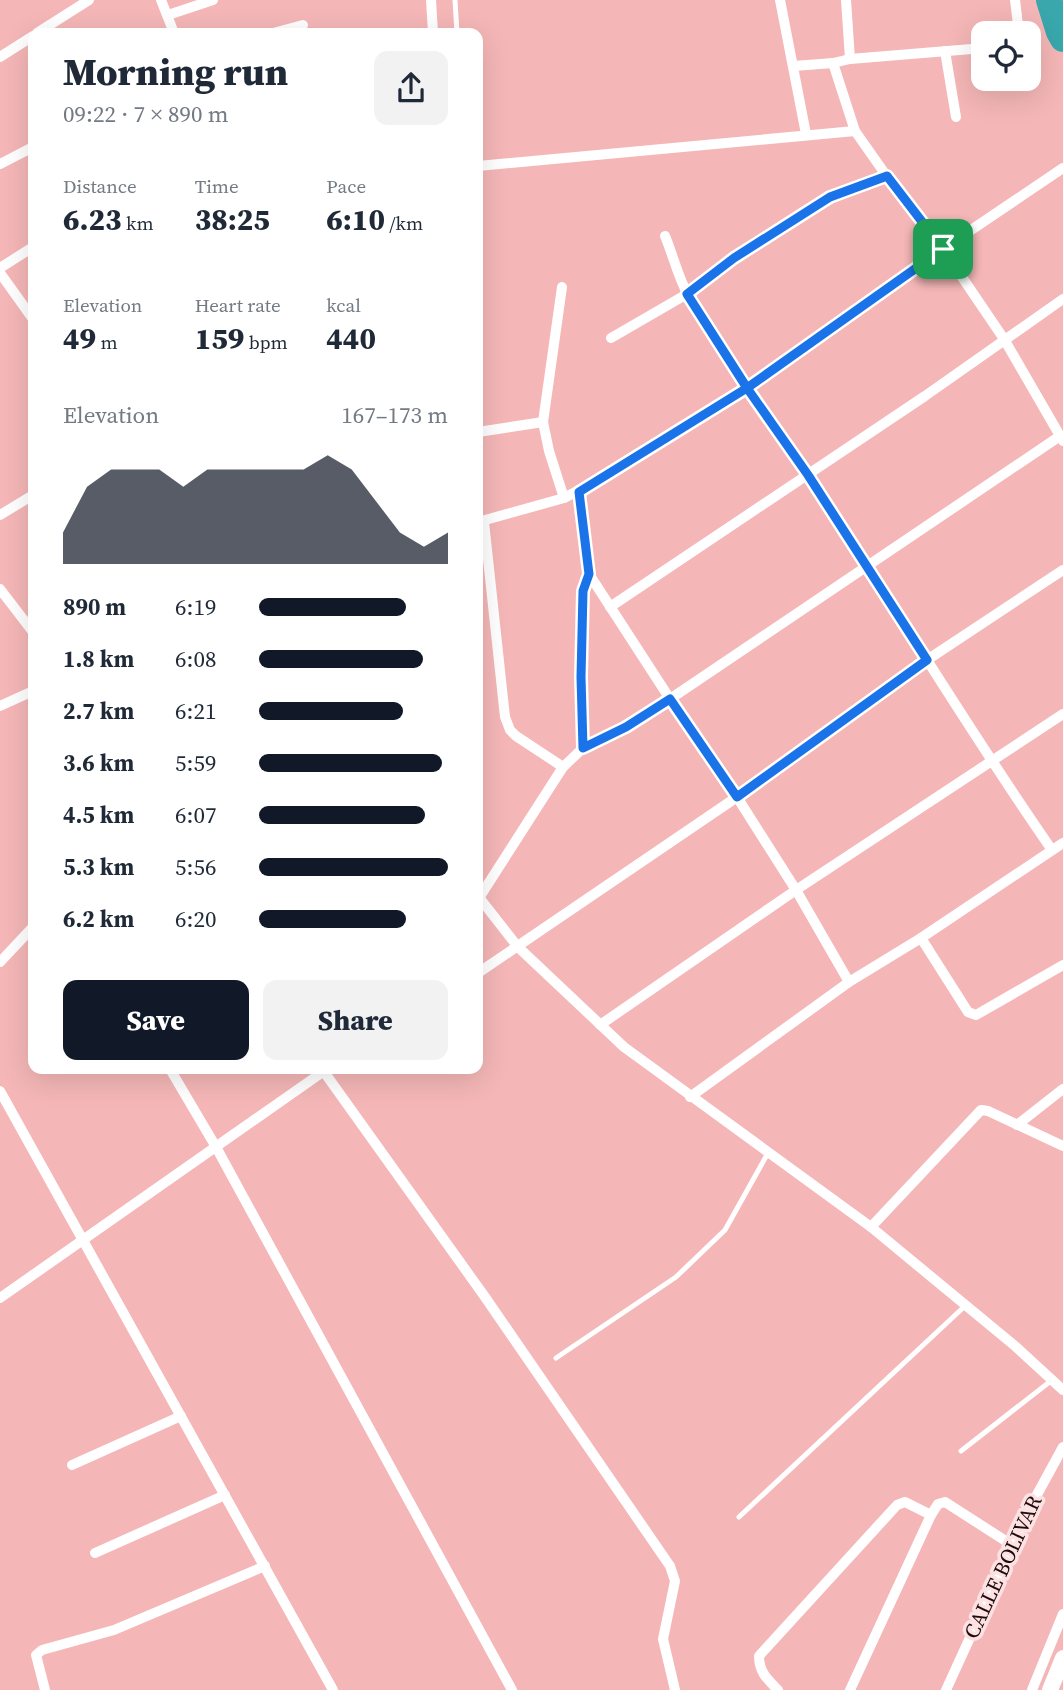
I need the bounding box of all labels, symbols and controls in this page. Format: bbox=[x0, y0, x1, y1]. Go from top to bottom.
map controls bbox=[971, 21, 1041, 91]
button: locate bbox=[971, 21, 1041, 91]
text: Morning run bbox=[63, 46, 288, 98]
button: share bbox=[374, 51, 448, 125]
text: 09:22 · 7 × 890 m bbox=[63, 98, 229, 130]
text: Distance bbox=[63, 173, 137, 199]
text: Time bbox=[195, 173, 239, 199]
text: Pace bbox=[326, 173, 366, 199]
text: 6.23 bbox=[63, 199, 122, 240]
text: 38:25 bbox=[195, 199, 270, 240]
text: 6:10 bbox=[326, 199, 385, 240]
text: km bbox=[122, 210, 154, 236]
text: /km bbox=[385, 210, 423, 236]
pin bbox=[913, 219, 973, 279]
icon: arrive bbox=[924, 230, 962, 268]
text: Elevation bbox=[63, 292, 142, 318]
text: Heart rate bbox=[195, 292, 281, 318]
text: kcal bbox=[326, 292, 361, 318]
text: 49 bbox=[63, 318, 96, 359]
text: 159 bbox=[195, 318, 244, 359]
text: 440 bbox=[326, 318, 376, 359]
text: m bbox=[96, 329, 118, 355]
text: bpm bbox=[244, 329, 288, 355]
text: Elevation bbox=[63, 399, 159, 431]
text: 167–173 m bbox=[341, 399, 448, 431]
text: 890 m bbox=[63, 591, 126, 623]
text: 6:19 bbox=[175, 591, 216, 623]
text: 1.8 km bbox=[63, 643, 134, 675]
text: 6:08 bbox=[175, 643, 216, 675]
text: 2.7 km bbox=[63, 695, 134, 727]
text: 6:21 bbox=[175, 695, 216, 727]
text: 3.6 km bbox=[63, 747, 134, 779]
text: 5:59 bbox=[175, 747, 216, 779]
text: 4.5 km bbox=[63, 799, 134, 831]
text: 6:07 bbox=[175, 799, 216, 831]
text: 5.3 km bbox=[63, 851, 134, 883]
text: 5:56 bbox=[175, 851, 216, 883]
text: 6.2 km bbox=[63, 903, 134, 935]
text: 6:20 bbox=[175, 903, 216, 935]
button: Save bbox=[63, 980, 249, 1060]
button: Share bbox=[263, 980, 448, 1060]
street label: CALLE BOLIVAR bbox=[957, 1490, 1049, 1643]

